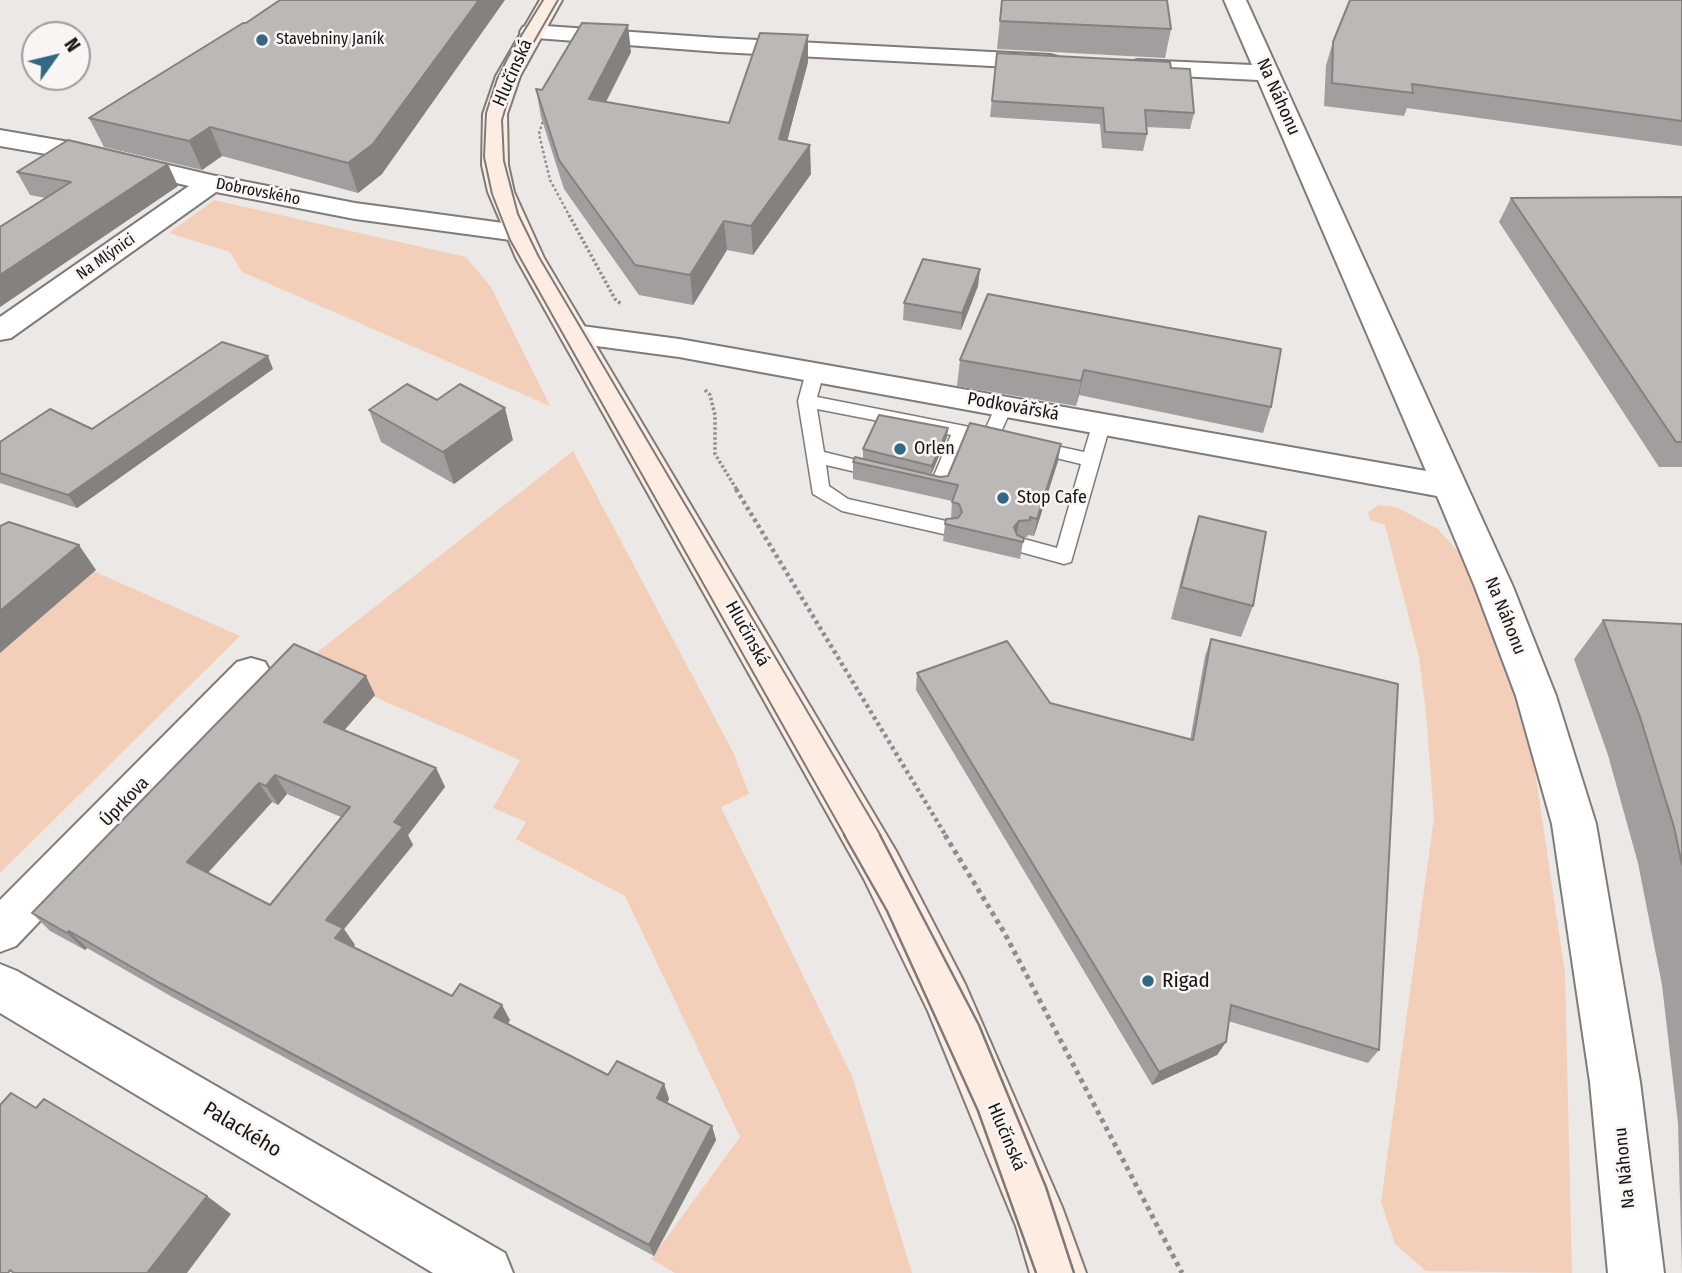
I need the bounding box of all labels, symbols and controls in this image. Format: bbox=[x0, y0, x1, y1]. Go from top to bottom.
north arrow bbox=[21, 21, 91, 91]
place label: Stavebniny Janík bbox=[276, 30, 384, 50]
marker: Stavebniny Janík bbox=[254, 32, 270, 48]
text: N bbox=[59, 34, 85, 56]
street label: Hlučínská bbox=[489, 36, 537, 110]
street label: Na Náhonu bbox=[1252, 55, 1304, 139]
street label: Dobrovského bbox=[214, 174, 302, 210]
street label: Na Mlýnici bbox=[73, 230, 139, 284]
street label: Podkovářská bbox=[965, 388, 1061, 426]
place label: Orlen bbox=[914, 438, 955, 460]
marker: Orlen bbox=[892, 441, 908, 457]
place label: Stop Cafe bbox=[1017, 487, 1087, 509]
marker: Stop Cafe bbox=[995, 490, 1011, 506]
street label: Na Náhonu bbox=[1480, 574, 1530, 658]
street label: Hlučínská bbox=[720, 598, 774, 670]
street label: Úprkova bbox=[96, 773, 154, 831]
place label: Rigad bbox=[1162, 968, 1210, 994]
marker: Rigad bbox=[1140, 973, 1156, 989]
street label: Palackého bbox=[198, 1097, 286, 1163]
street label: Hlučínská bbox=[982, 1100, 1030, 1174]
street label: Na Náhonu bbox=[1610, 1126, 1640, 1210]

